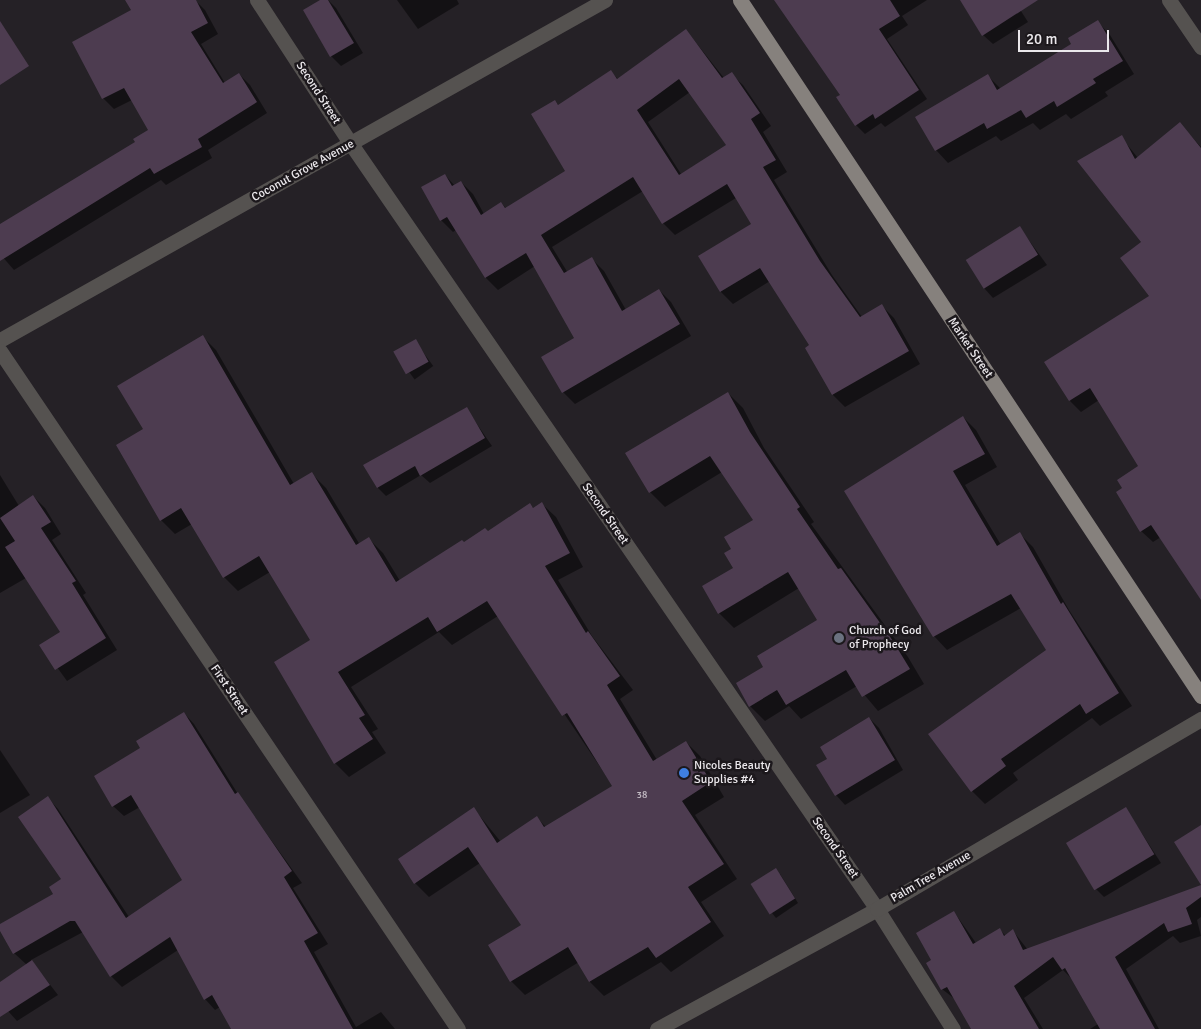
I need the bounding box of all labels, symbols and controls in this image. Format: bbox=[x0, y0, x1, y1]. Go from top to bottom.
scale bar bbox=[1021, 20, 1112, 52]
text: 20 m bbox=[1026, 30, 1057, 48]
street label: Second Street bbox=[293, 59, 343, 127]
street label: Coconut Grove Avenue bbox=[249, 137, 357, 205]
street label: Market Street bbox=[944, 315, 996, 381]
street label: Second Street bbox=[579, 481, 631, 547]
place label: Church of God of Prophecy bbox=[849, 624, 921, 652]
marker: Church of God of Prophecy bbox=[833, 632, 845, 644]
street label: First Street bbox=[207, 662, 251, 718]
place label: Nicoles Beauty Supplies #4 bbox=[694, 759, 770, 787]
marker: Nicoles Beauty Supplies #4 bbox=[678, 767, 690, 779]
house number: 38 bbox=[637, 790, 647, 802]
street label: Second Street bbox=[809, 815, 861, 881]
street label: Palm Tree Avenue bbox=[888, 848, 974, 906]

